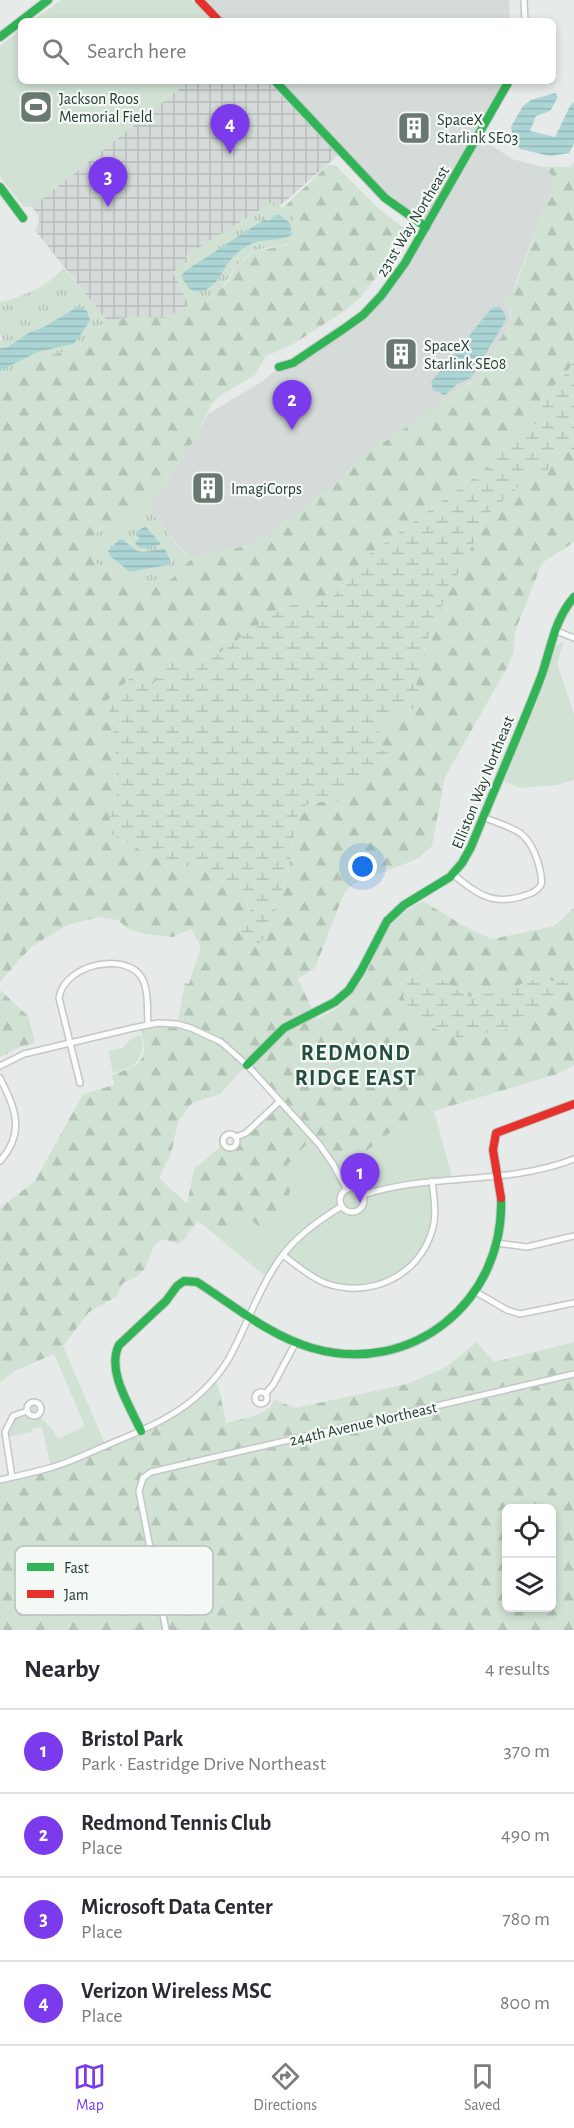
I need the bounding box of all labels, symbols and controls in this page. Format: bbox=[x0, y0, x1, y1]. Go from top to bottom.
search box bbox=[18, 18, 556, 84]
icon: search bbox=[39, 35, 72, 68]
text: Search here bbox=[87, 40, 186, 62]
sports icon: Jackson Roos Memorial Field bbox=[18, 89, 54, 125]
place label: Jackson Roos Memorial Field bbox=[59, 91, 153, 125]
pin: 4 bbox=[210, 104, 250, 154]
building icon: SpaceX Starlink SE03 bbox=[396, 110, 432, 146]
place label: SpaceX Starlink SE03 bbox=[437, 112, 518, 146]
pin: 3 bbox=[88, 158, 128, 207]
street label: 231st Way Northeast bbox=[374, 163, 453, 280]
building icon: SpaceX Starlink SE08 bbox=[383, 336, 419, 372]
place label: SpaceX Starlink SE08 bbox=[424, 338, 506, 372]
pin: 2 bbox=[272, 380, 312, 430]
building icon: ImagiCorps bbox=[190, 470, 226, 506]
place label: ImagiCorps bbox=[231, 481, 302, 497]
street label: Elliston Way Northeast bbox=[449, 714, 518, 851]
your location bbox=[348, 852, 377, 881]
district label: REDMOND RIDGE EAST bbox=[295, 1042, 417, 1089]
pin: 1 bbox=[340, 1154, 380, 1203]
street label: 244th Avenue Northeast bbox=[288, 1399, 438, 1449]
map controls bbox=[502, 1504, 556, 1612]
button: locate bbox=[502, 1504, 556, 1558]
legend bbox=[15, 1546, 213, 1615]
button: layers bbox=[502, 1558, 556, 1612]
text: Fast bbox=[64, 1560, 89, 1576]
text: Jam bbox=[64, 1587, 89, 1603]
text: Nearby bbox=[24, 1656, 100, 1682]
text: 4 results bbox=[485, 1659, 550, 1679]
text: Bristol Park bbox=[81, 1728, 183, 1750]
text: 1 bbox=[40, 1741, 47, 1761]
text: 370 m bbox=[504, 1741, 550, 1761]
text: Park · Eastridge Drive Northeast bbox=[81, 1754, 326, 1774]
text: Redmond Tennis Club bbox=[81, 1812, 271, 1834]
text: 2 bbox=[39, 1825, 48, 1845]
text: 490 m bbox=[501, 1825, 550, 1845]
text: Place bbox=[81, 1838, 122, 1858]
text: Microsoft Data Center bbox=[81, 1896, 273, 1918]
text: 3 bbox=[39, 1909, 48, 1929]
text: 780 m bbox=[502, 1909, 550, 1929]
text: Place bbox=[81, 1922, 122, 1942]
text: Verizon Wireless MSC bbox=[81, 1980, 271, 2002]
text: 4 bbox=[38, 1993, 49, 2013]
text: 800 m bbox=[500, 1993, 550, 2013]
text: Place bbox=[81, 2006, 122, 2026]
tab: Map bbox=[73, 2060, 106, 2115]
tab: Directions bbox=[253, 2060, 317, 2115]
tab: Saved bbox=[464, 2060, 501, 2115]

